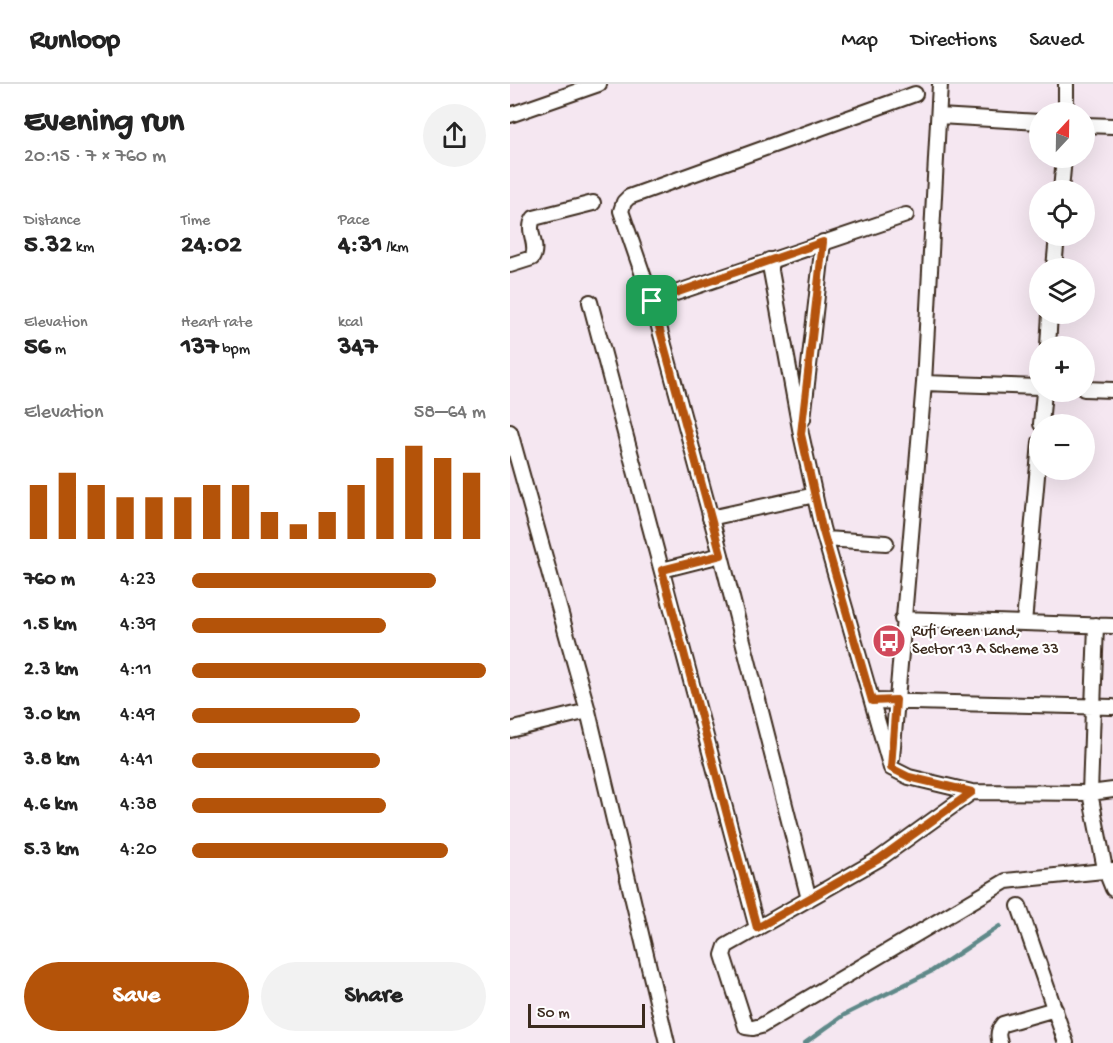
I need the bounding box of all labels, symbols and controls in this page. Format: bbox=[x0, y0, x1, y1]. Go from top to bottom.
text: Runloop bbox=[30, 25, 120, 58]
text: Map bbox=[841, 29, 878, 54]
text: Directions bbox=[911, 29, 996, 54]
text: Saved bbox=[1029, 29, 1083, 54]
north arrow bbox=[1029, 102, 1095, 168]
map controls bbox=[1029, 102, 1095, 480]
text: Evening run bbox=[24, 104, 184, 142]
button: share bbox=[423, 104, 486, 167]
text: 20:15 · 7 × 760 m bbox=[24, 146, 166, 169]
button: locate bbox=[1029, 180, 1095, 246]
text: Distance bbox=[24, 212, 81, 231]
text: Time bbox=[181, 212, 210, 231]
text: Pace bbox=[338, 212, 369, 231]
text: 5.32 bbox=[24, 231, 72, 262]
text: 24:02 bbox=[181, 231, 242, 262]
text: 4:31 bbox=[338, 231, 382, 262]
text: km bbox=[72, 239, 94, 258]
text: /km bbox=[382, 239, 409, 258]
button: layers bbox=[1029, 258, 1095, 324]
pin bbox=[626, 275, 677, 326]
icon: arrive bbox=[635, 284, 668, 317]
text: Elevation bbox=[24, 314, 88, 333]
text: Heart rate bbox=[181, 314, 253, 333]
text: kcal bbox=[338, 314, 363, 333]
text: 56 bbox=[24, 333, 51, 364]
text: 137 bbox=[181, 333, 219, 364]
text: 347 bbox=[338, 333, 377, 364]
button: + bbox=[1029, 336, 1095, 402]
text: m bbox=[51, 341, 66, 360]
text: bpm bbox=[219, 341, 250, 360]
text: Elevation bbox=[24, 402, 104, 425]
text: 58–64 m bbox=[414, 402, 486, 425]
button: − bbox=[1029, 414, 1095, 480]
text: 760 m bbox=[24, 569, 75, 592]
text: 4:23 bbox=[120, 569, 156, 592]
text: 1.5 km bbox=[24, 614, 77, 637]
text: 4:39 bbox=[120, 614, 156, 637]
bus stop icon: Rufi Green Land, Sector 13 A Scheme 33 bbox=[871, 623, 907, 659]
place label: Rufi Green Land, Sector 13 A Scheme 33 bbox=[912, 623, 1059, 660]
text: 2.3 km bbox=[24, 659, 78, 682]
text: 4:11 bbox=[120, 659, 152, 682]
text: 3.0 km bbox=[24, 704, 80, 727]
text: 4:49 bbox=[120, 704, 155, 727]
text: 3.8 km bbox=[24, 749, 79, 772]
text: 4:41 bbox=[120, 749, 153, 772]
text: 4.6 km bbox=[24, 794, 78, 817]
text: 4:38 bbox=[120, 794, 157, 817]
text: 5.3 km bbox=[24, 839, 79, 862]
text: 4:20 bbox=[120, 839, 157, 862]
button: Save bbox=[24, 962, 249, 1031]
button: Share bbox=[261, 962, 486, 1031]
scale bar bbox=[528, 1001, 645, 1028]
text: 50 m bbox=[537, 1005, 570, 1024]

